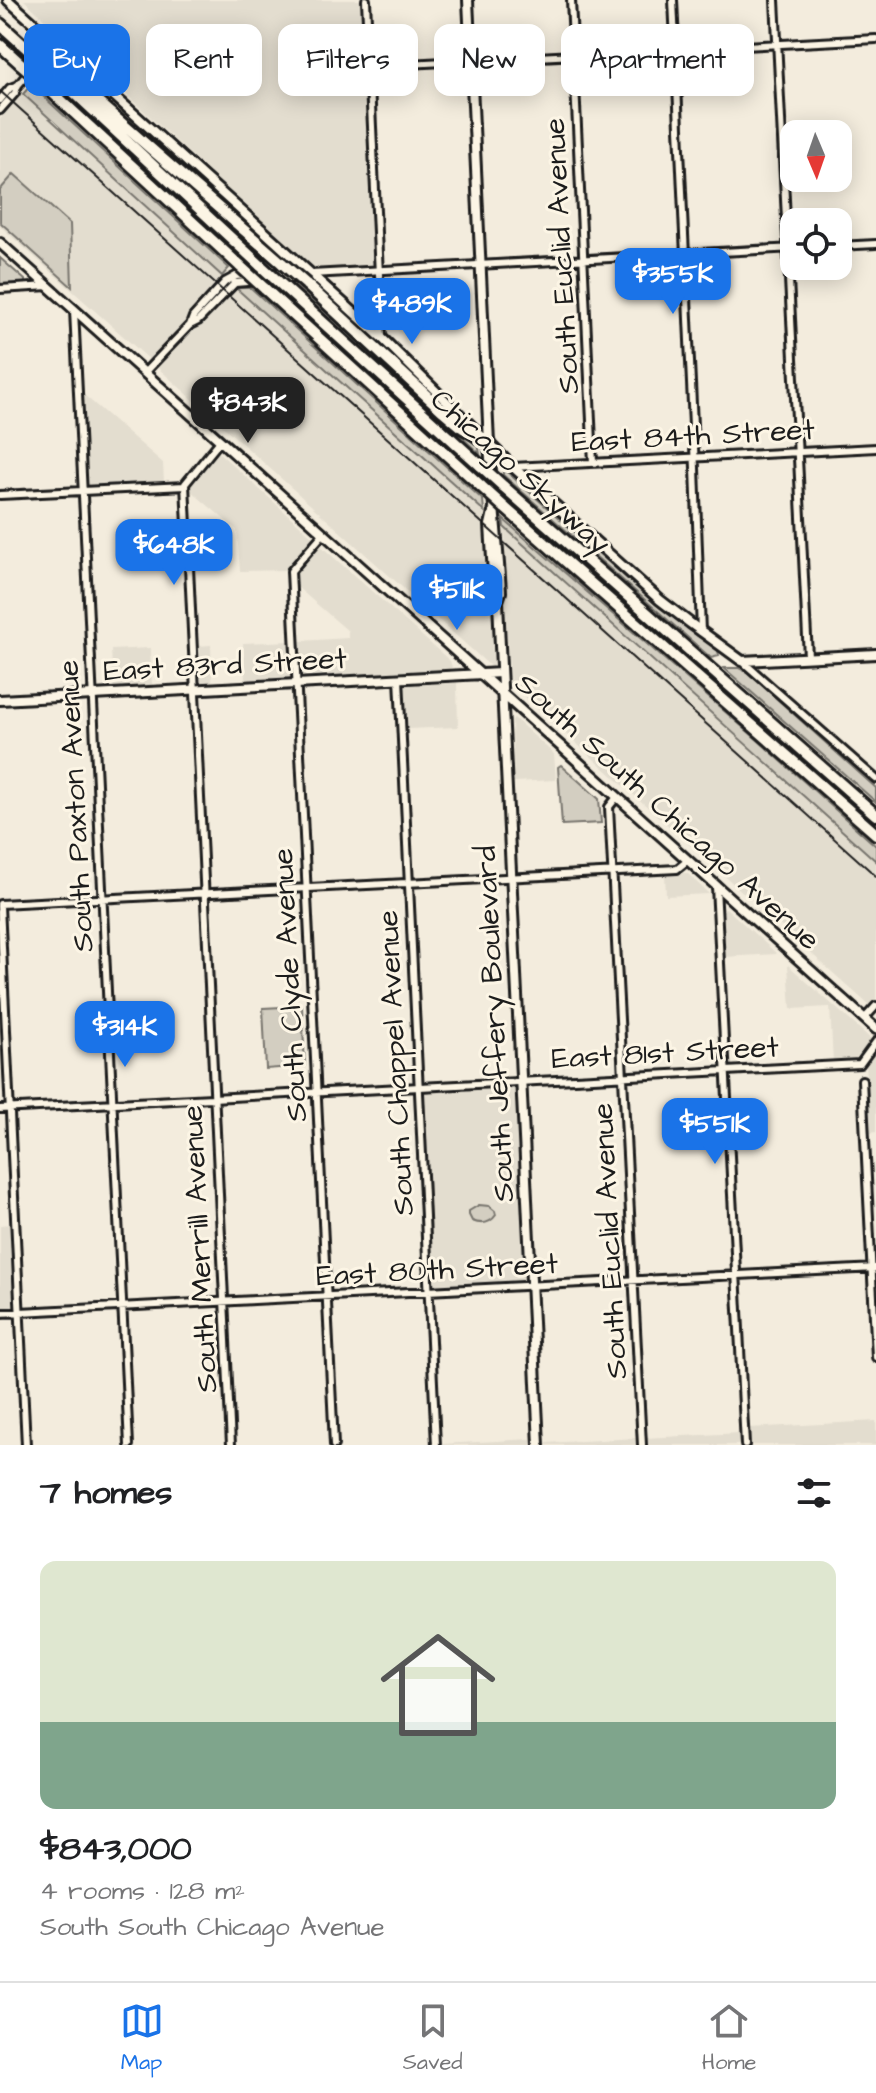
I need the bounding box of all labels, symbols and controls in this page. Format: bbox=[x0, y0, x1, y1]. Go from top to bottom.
chip: Buy bbox=[24, 24, 130, 96]
chip: Rent bbox=[146, 24, 262, 96]
chip: Filters bbox=[278, 24, 418, 96]
chip: New bbox=[434, 24, 545, 96]
chip: Apartment bbox=[561, 24, 754, 96]
street label: South Euclid Avenue bbox=[534, 117, 590, 395]
north arrow bbox=[780, 120, 852, 192]
map controls bbox=[780, 120, 852, 280]
button: locate bbox=[780, 208, 852, 280]
pin: $355K bbox=[617, 248, 729, 316]
text: $355K bbox=[633, 256, 713, 292]
pin: $489K bbox=[356, 278, 468, 346]
text: $489K bbox=[372, 286, 452, 322]
pin: $843K bbox=[192, 377, 304, 445]
street label: Chicago Skyway bbox=[420, 379, 620, 565]
text: $843K bbox=[209, 385, 287, 421]
street label: East 84th Street bbox=[570, 409, 816, 463]
pin: $648K bbox=[118, 519, 230, 587]
text: $648K bbox=[133, 527, 215, 563]
pin: $511K bbox=[401, 564, 513, 632]
text: $511K bbox=[429, 572, 485, 608]
street label: East 83rd Street bbox=[102, 638, 348, 692]
street label: South Paxton Avenue bbox=[47, 659, 105, 953]
street label: South South Chicago Avenue bbox=[505, 663, 829, 961]
street label: South Jeffery Boulevard bbox=[465, 845, 526, 1203]
street label: South Clyde Avenue bbox=[262, 847, 319, 1123]
street label: South Chappel Avenue bbox=[367, 909, 425, 1217]
pin: $314K bbox=[69, 1001, 181, 1069]
text: $314K bbox=[93, 1009, 157, 1045]
street label: East 81st Street bbox=[550, 1026, 780, 1080]
pin: $551K bbox=[659, 1098, 771, 1166]
street label: South Euclid Avenue bbox=[582, 1102, 638, 1380]
street label: South Merrill Avenue bbox=[171, 1104, 229, 1394]
text: $551K bbox=[680, 1106, 750, 1142]
street label: East 80th Street bbox=[315, 1243, 559, 1297]
text: 7 homes bbox=[40, 1469, 172, 1517]
icon: filters bbox=[792, 1471, 836, 1515]
icon: home bbox=[366, 1613, 510, 1757]
text: $843,000 bbox=[40, 1825, 192, 1873]
text: 4 rooms · 128 m² bbox=[40, 1873, 245, 1909]
text: South South Chicago Avenue bbox=[40, 1909, 384, 1945]
tab: Map bbox=[120, 1999, 164, 2078]
tab: Saved bbox=[403, 1999, 463, 2078]
tab: Home bbox=[702, 1999, 756, 2078]

